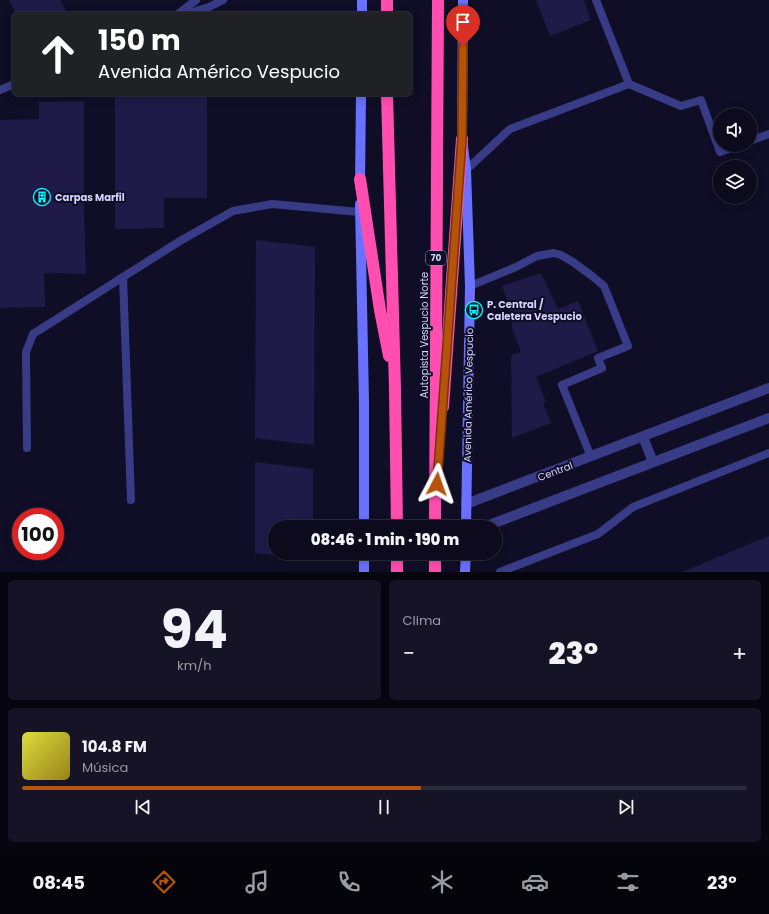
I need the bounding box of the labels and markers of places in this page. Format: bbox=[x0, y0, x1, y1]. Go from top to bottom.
pin bbox=[446, 5, 480, 46]
building icon: Carpas Marfil bbox=[32, 187, 52, 207]
place label: Carpas Marfil bbox=[55, 190, 125, 205]
place label: P. Central / Caletera Vespucio bbox=[487, 297, 582, 324]
bus stop icon: P. Central / Caletera Vespucio bbox=[464, 300, 484, 320]

